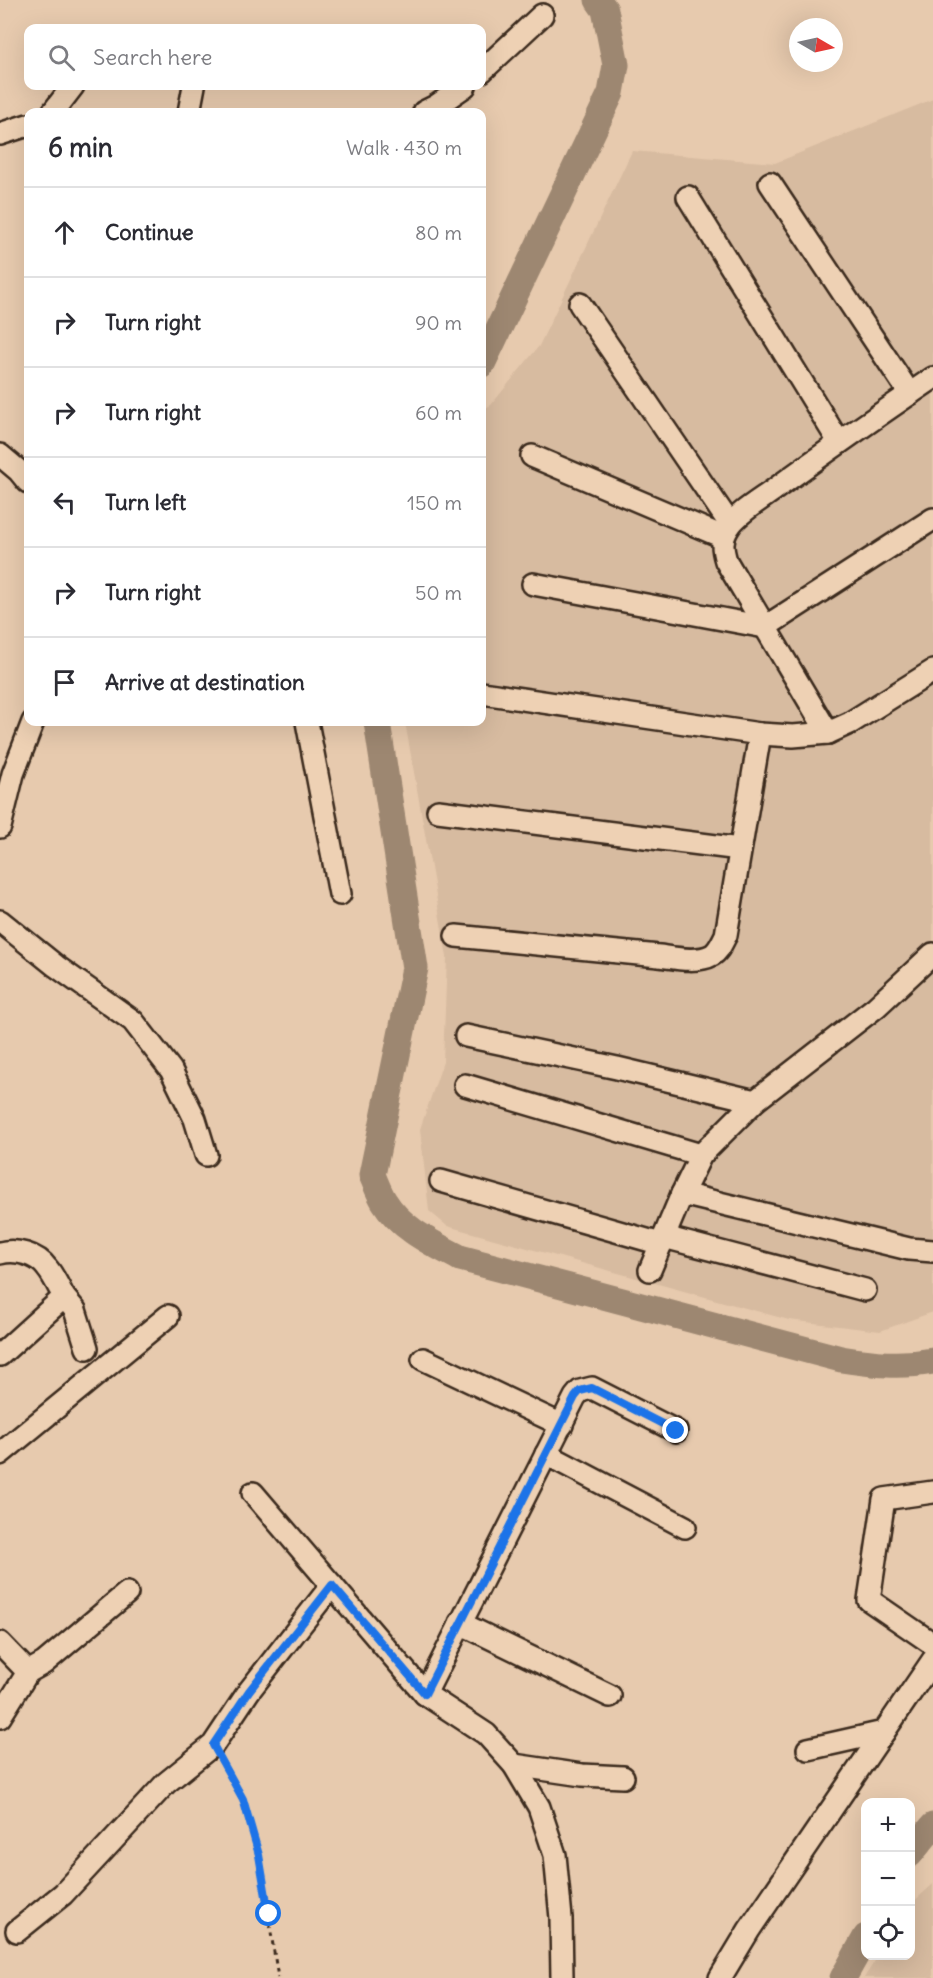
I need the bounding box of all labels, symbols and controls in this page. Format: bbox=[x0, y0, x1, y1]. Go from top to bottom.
north arrow bbox=[789, 18, 843, 72]
search box bbox=[24, 24, 486, 90]
icon: search bbox=[45, 41, 78, 74]
text: Search here bbox=[93, 43, 212, 71]
text: 6 min bbox=[48, 131, 113, 164]
text: Walk · 430 m bbox=[346, 135, 462, 160]
icon: ahead bbox=[48, 216, 81, 249]
text: Continue bbox=[105, 218, 194, 246]
text: 80 m bbox=[415, 220, 462, 245]
icon: right bbox=[48, 306, 81, 339]
text: Turn right bbox=[105, 308, 201, 336]
text: 90 m bbox=[415, 310, 462, 335]
icon: right bbox=[48, 396, 81, 429]
text: Turn right bbox=[105, 398, 201, 426]
text: 60 m bbox=[415, 400, 462, 425]
icon: left bbox=[48, 486, 81, 519]
text: Turn left bbox=[105, 488, 186, 516]
text: 150 m bbox=[407, 490, 462, 515]
icon: right bbox=[48, 576, 81, 609]
text: Turn right bbox=[105, 578, 201, 606]
text: 50 m bbox=[415, 580, 462, 605]
icon: arrive bbox=[48, 666, 81, 699]
text: Arrive at destination bbox=[105, 668, 305, 696]
route end bbox=[662, 1417, 688, 1443]
map controls bbox=[861, 1798, 915, 1960]
button: + bbox=[861, 1798, 915, 1852]
button: − bbox=[861, 1852, 915, 1906]
route start bbox=[255, 1900, 281, 1926]
button: locate bbox=[861, 1906, 915, 1960]

